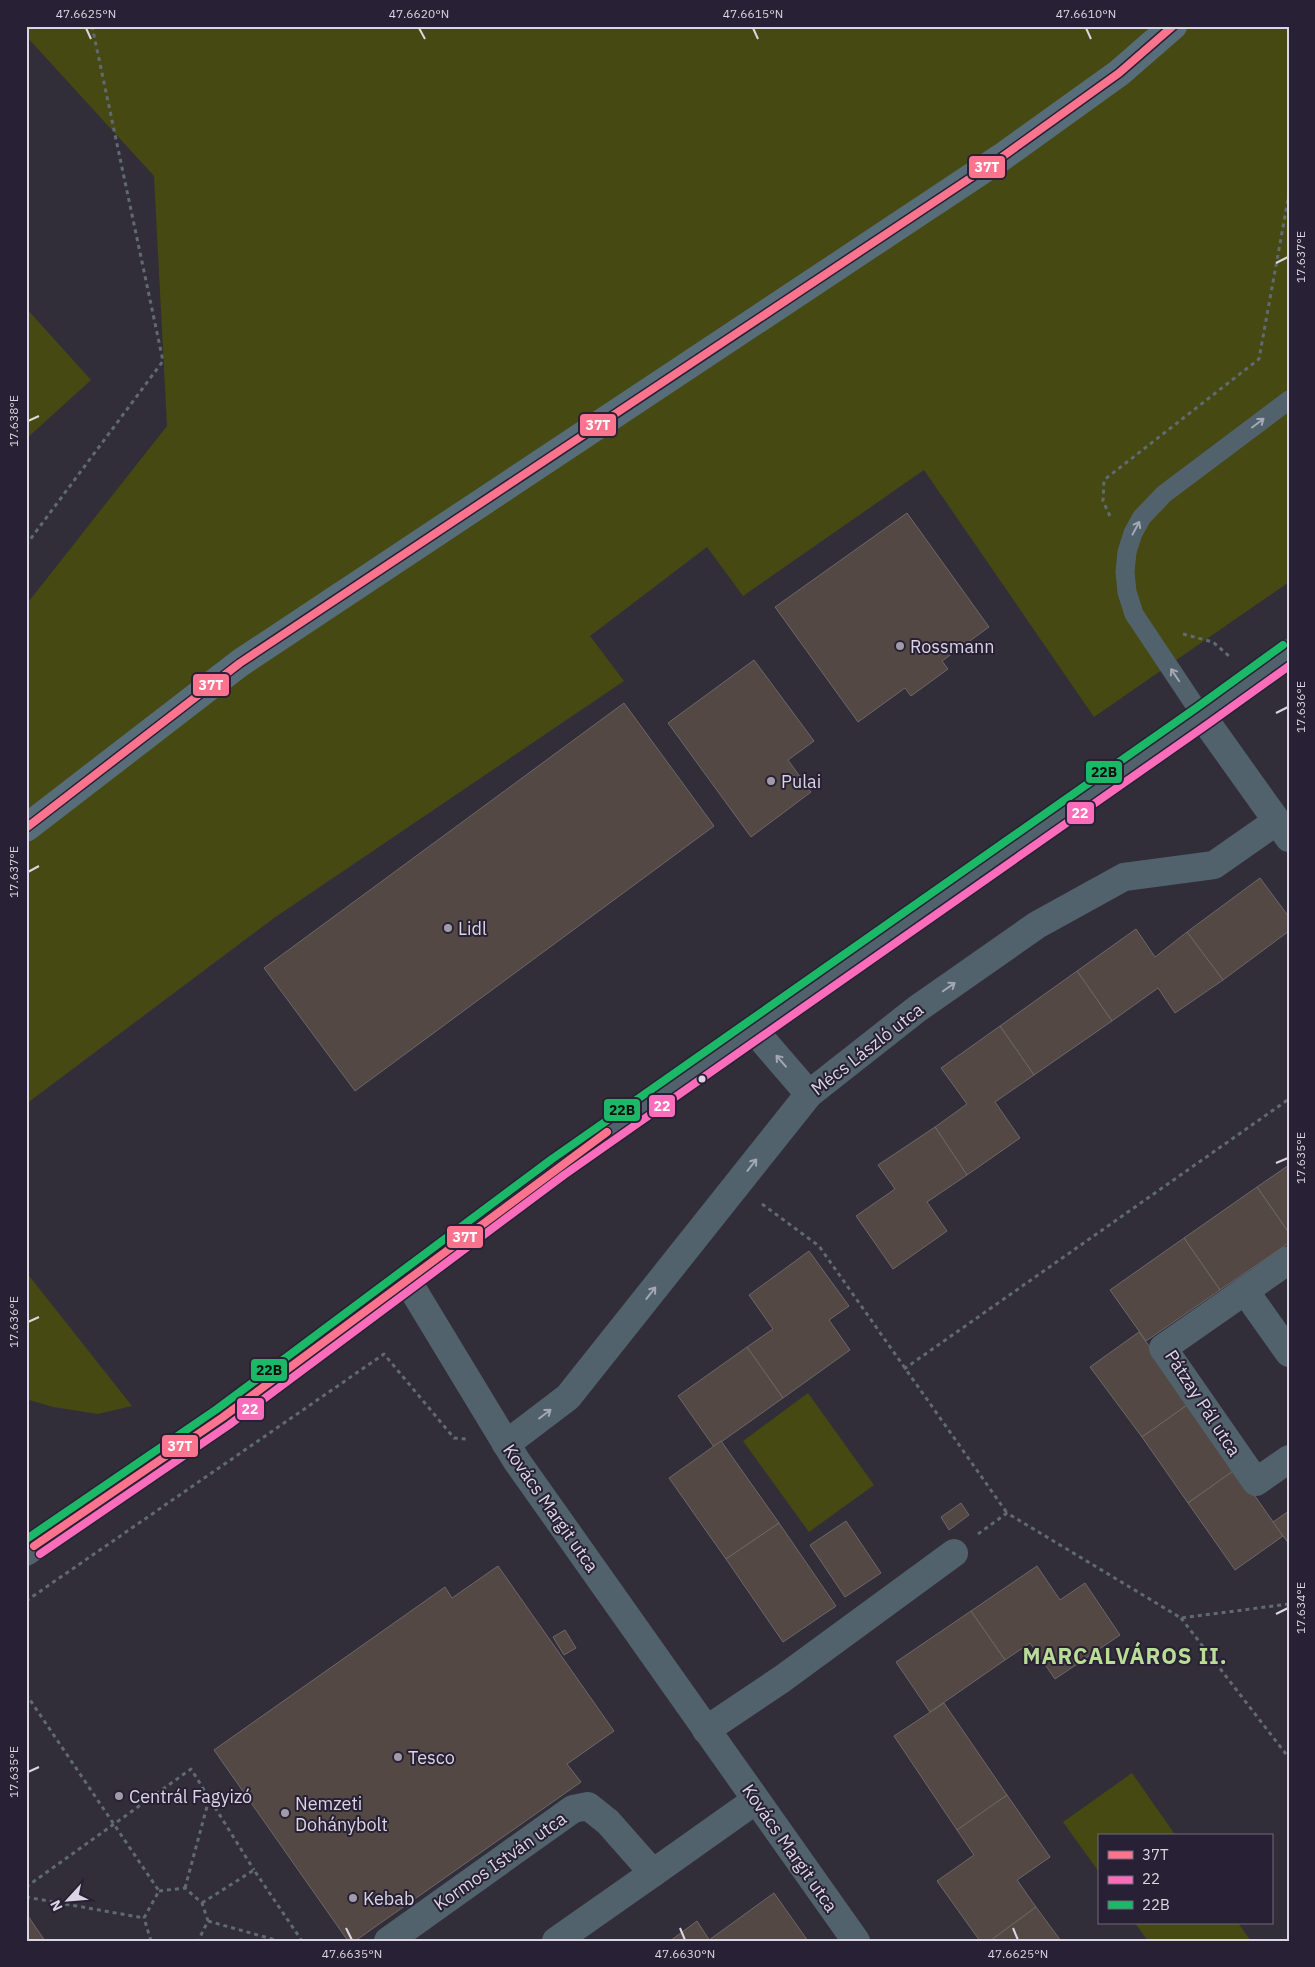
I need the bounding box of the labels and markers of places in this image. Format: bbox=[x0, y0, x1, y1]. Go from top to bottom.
place label: Rossmann bbox=[910, 635, 995, 658]
marker: Rossmann bbox=[894, 640, 906, 652]
place label: Pulai bbox=[781, 770, 821, 793]
marker: Pulai bbox=[765, 775, 777, 787]
place label: Lidl bbox=[458, 917, 487, 940]
marker: Lidl bbox=[442, 922, 454, 934]
unlabelled marker bbox=[697, 1074, 707, 1084]
place label: Tesco bbox=[408, 1746, 455, 1769]
marker: Tesco bbox=[392, 1751, 404, 1763]
place label: Centrál Fagyizó bbox=[129, 1785, 252, 1808]
marker: Centrál Fagyizó bbox=[113, 1790, 125, 1802]
place label: Nemzeti Dohánybolt bbox=[295, 1792, 388, 1836]
marker: Nemzeti Dohánybolt bbox=[279, 1807, 291, 1819]
place label: Kebab bbox=[363, 1887, 414, 1910]
marker: Kebab bbox=[347, 1892, 359, 1904]

